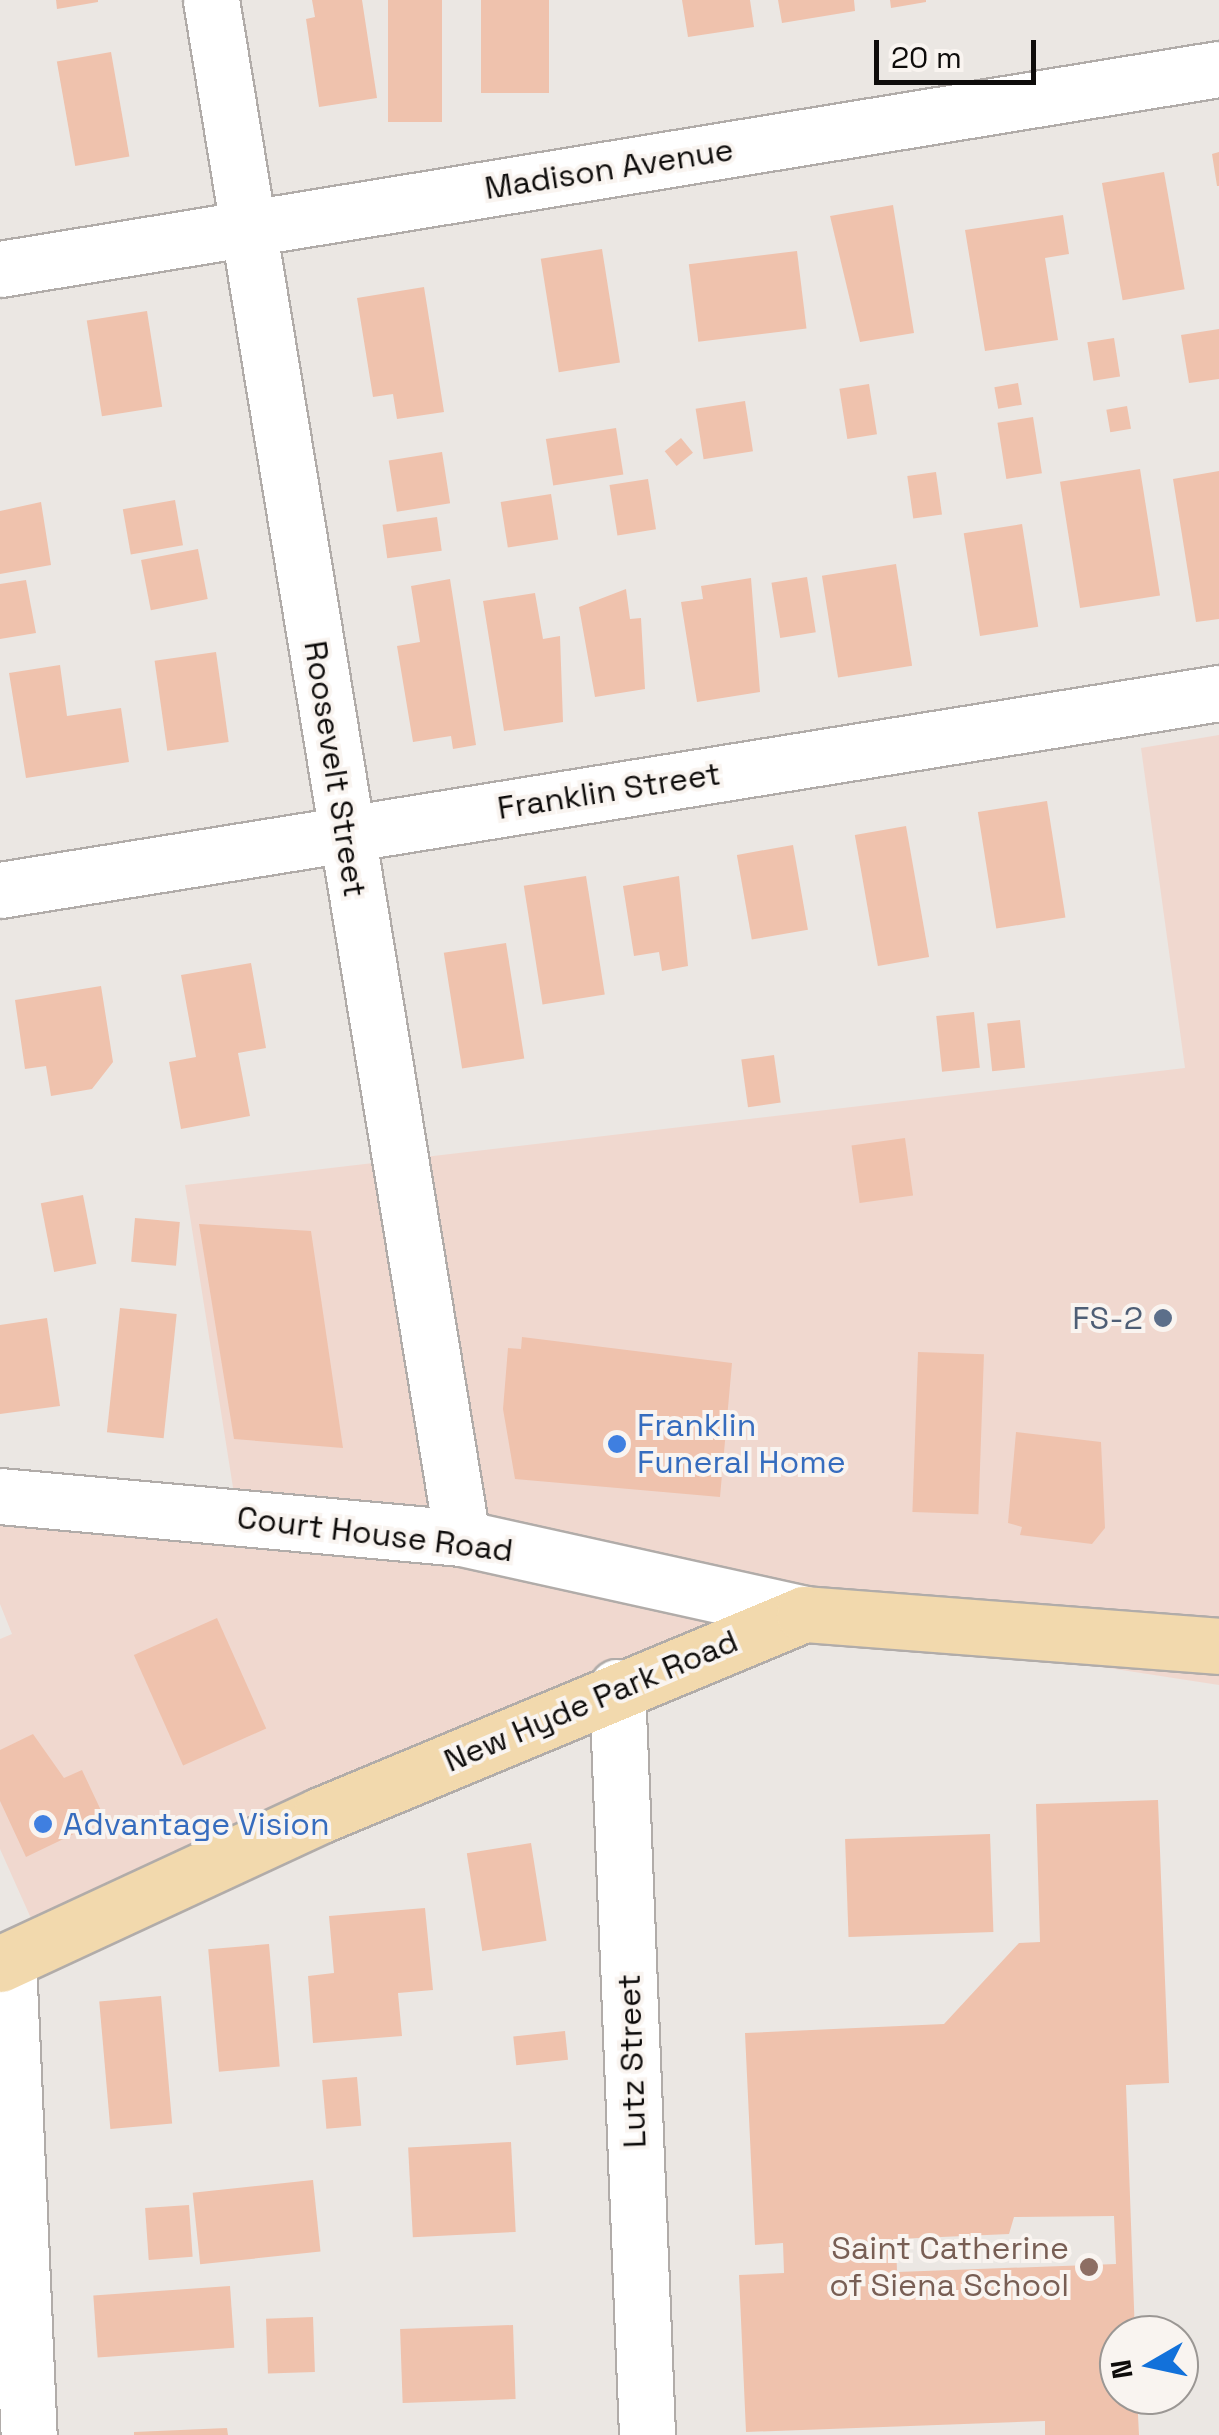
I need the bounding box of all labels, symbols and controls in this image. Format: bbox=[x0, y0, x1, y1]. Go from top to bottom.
scale bar bbox=[879, 20, 1042, 82]
text: 20 m bbox=[891, 38, 962, 77]
street label: Madison Avenue bbox=[482, 130, 736, 208]
street label: Roosevelt Street bbox=[296, 638, 374, 900]
street label: Franklin Street bbox=[495, 754, 723, 828]
place label: FS-2 bbox=[1072, 1299, 1143, 1337]
marker: FS-2 bbox=[1152, 1307, 1174, 1329]
place label: Franklin Funeral Home bbox=[637, 1407, 846, 1482]
marker: Franklin Funeral Home bbox=[606, 1433, 628, 1455]
street label: Court House Road bbox=[235, 1498, 515, 1570]
street label: New Hyde Park Road bbox=[438, 1622, 744, 1780]
place label: Advantage Vision bbox=[63, 1805, 330, 1843]
marker: Advantage Vision bbox=[32, 1813, 54, 1835]
street label: Lutz Street bbox=[610, 1973, 654, 2149]
place label: Saint Catherine of Siena School bbox=[829, 2230, 1069, 2305]
marker: Saint Catherine of Siena School bbox=[1078, 2256, 1100, 2278]
north arrow bbox=[1099, 2315, 1199, 2415]
text: N bbox=[1102, 2357, 1141, 2381]

